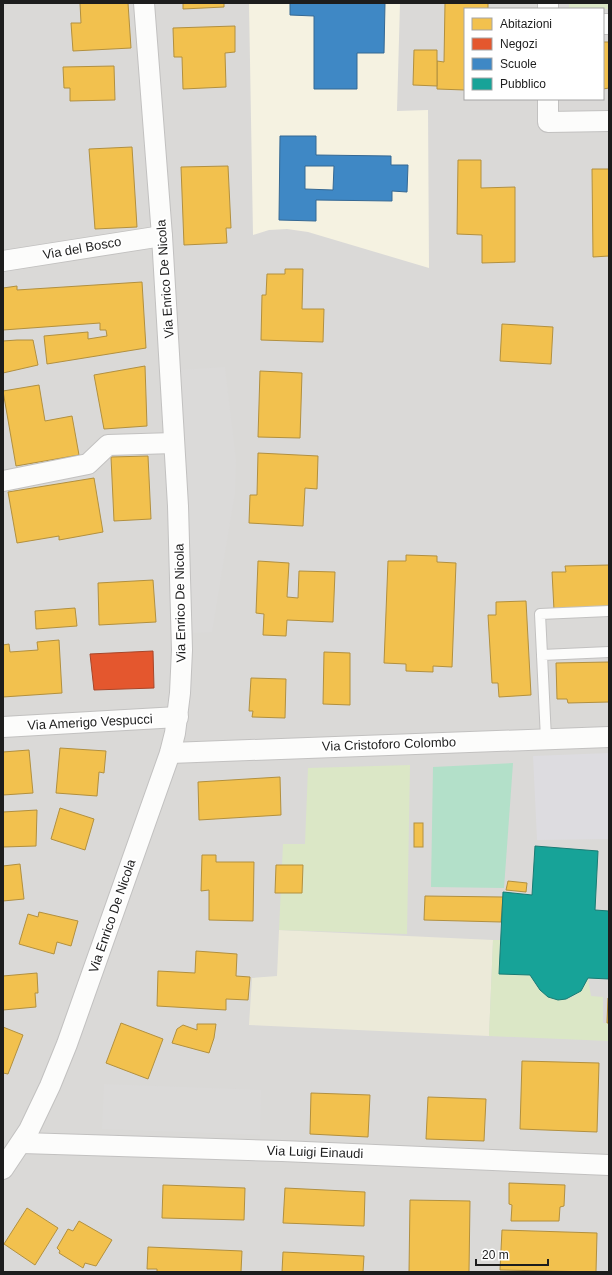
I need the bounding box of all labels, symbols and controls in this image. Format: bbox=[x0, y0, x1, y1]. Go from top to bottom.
legend bbox=[464, 8, 604, 100]
text: Abitazioni bbox=[500, 17, 552, 31]
text: Negozi bbox=[500, 37, 537, 51]
text: Scuole bbox=[500, 57, 537, 71]
text: Pubblico bbox=[500, 77, 546, 91]
street label: Via Enrico De Nicola bbox=[153, 218, 177, 339]
street label: Via del Bosco bbox=[42, 234, 122, 262]
street label: Via Enrico De Nicola bbox=[171, 543, 189, 663]
street label: Via Amerigo Vespucci bbox=[27, 711, 153, 733]
street label: Via Cristoforo Colombo bbox=[322, 734, 456, 754]
street label: Via Enrico De Nicola bbox=[86, 857, 139, 975]
street label: Via Luigi Einaudi bbox=[266, 1143, 364, 1161]
scale bar bbox=[476, 1241, 548, 1267]
text: 20 m bbox=[482, 1248, 509, 1262]

